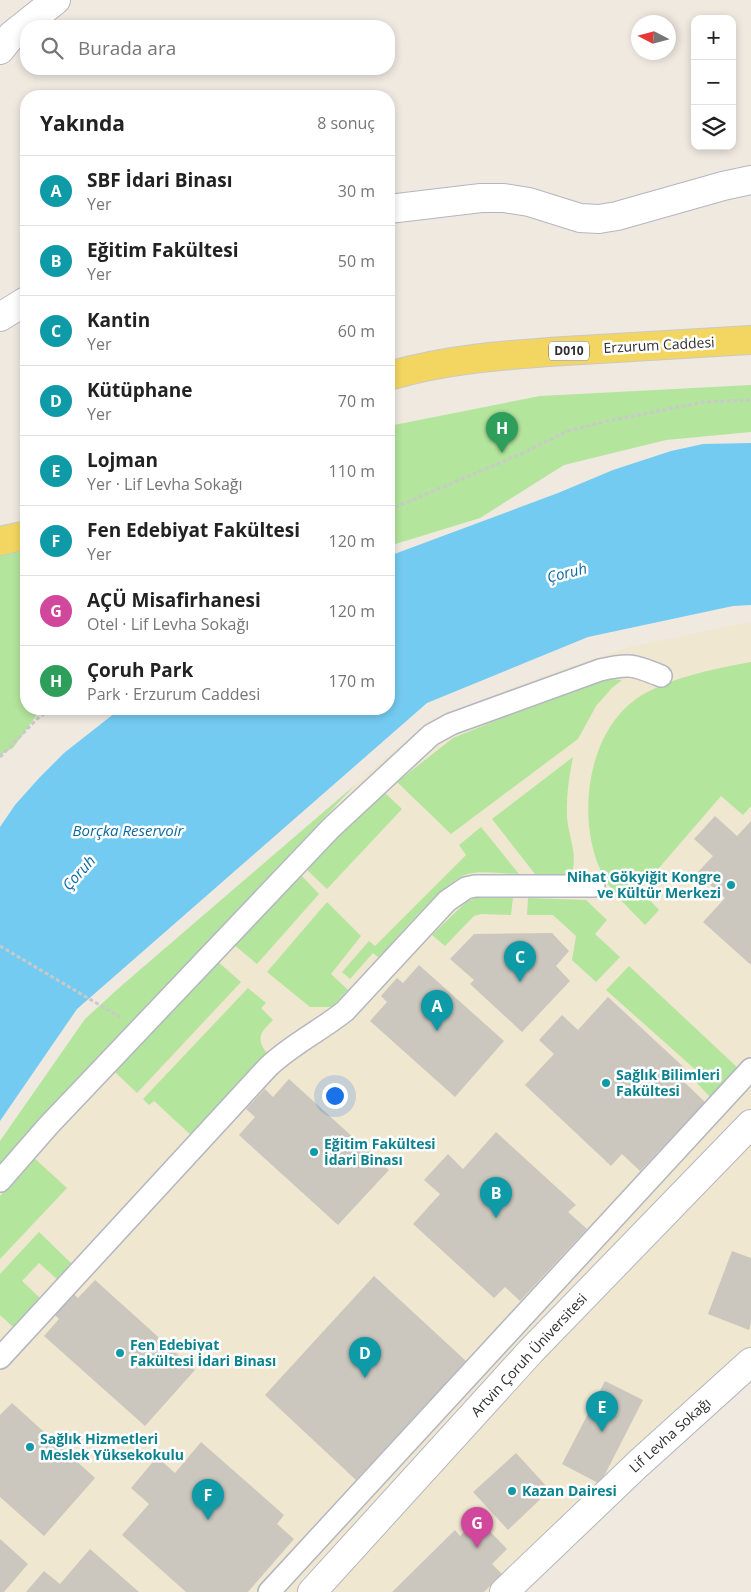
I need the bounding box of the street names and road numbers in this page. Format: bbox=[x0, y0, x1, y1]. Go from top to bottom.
street label: Erzurum Caddesi bbox=[603, 332, 715, 357]
road number: D010 bbox=[549, 342, 589, 361]
street label: Artvin Çoruh Üniversitesi bbox=[466, 1289, 591, 1420]
street label: Lif Levha Sokağı bbox=[625, 1393, 715, 1476]

